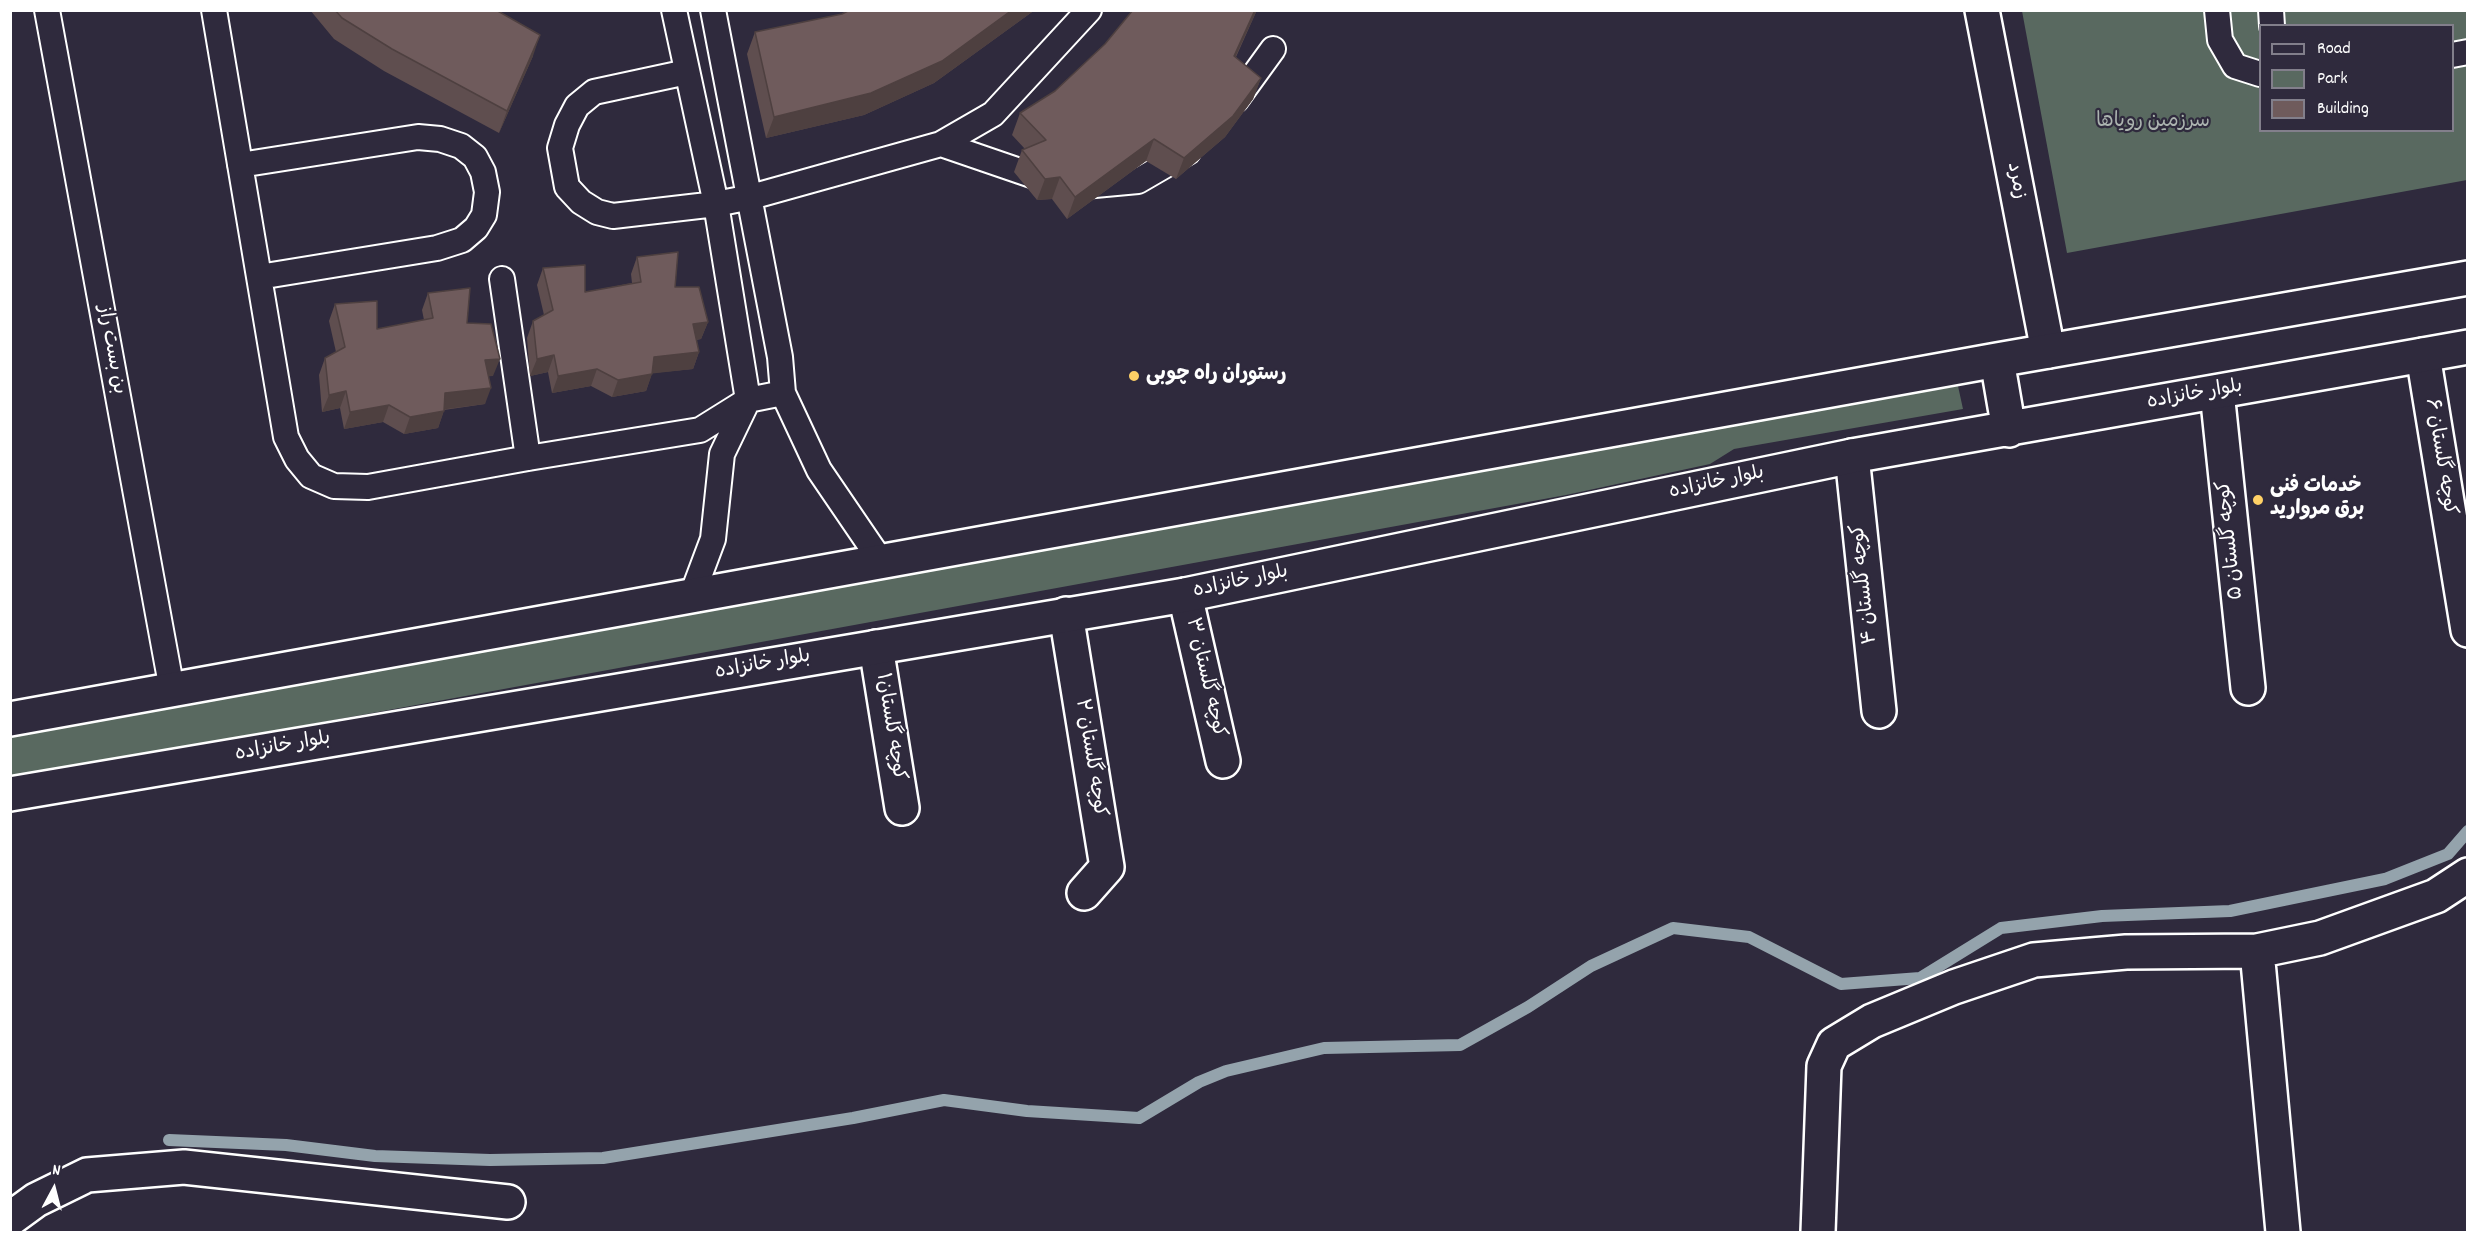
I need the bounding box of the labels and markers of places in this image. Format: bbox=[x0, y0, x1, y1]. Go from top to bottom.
place label: رستوران راه چوبی bbox=[1146, 364, 1286, 388]
marker: رستوران راه چوبی bbox=[1127, 369, 1141, 383]
place label: خدمات فنی برق مروارید bbox=[2270, 476, 2364, 523]
marker: خدمات فنی برق مروارید bbox=[2251, 493, 2265, 507]

